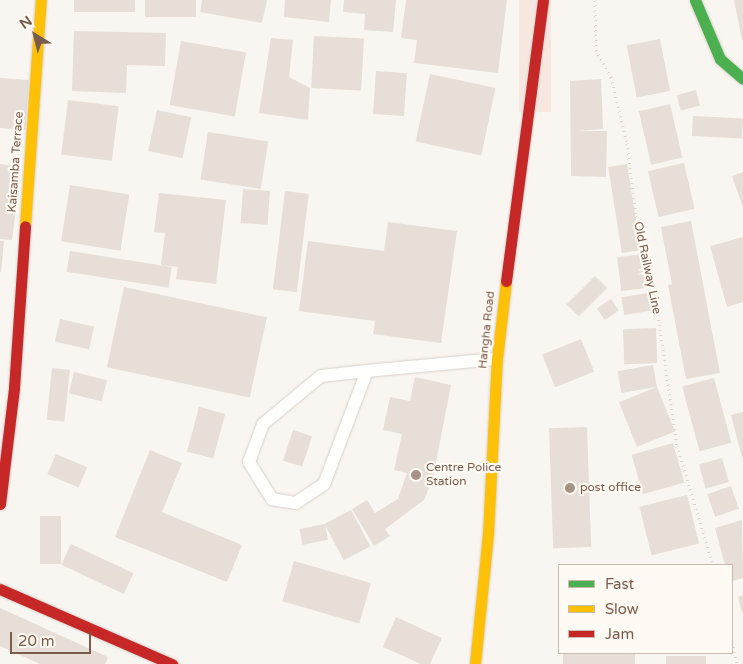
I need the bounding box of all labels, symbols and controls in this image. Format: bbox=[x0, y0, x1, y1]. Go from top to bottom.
north arrow bbox=[10, 10, 60, 60]
text: N bbox=[16, 12, 35, 33]
street label: Kaisamba Terrace bbox=[5, 111, 27, 213]
street label: Old Railway Line bbox=[630, 220, 664, 316]
street label: Hangha Road bbox=[476, 290, 498, 370]
place label: Centre Police Station bbox=[426, 461, 501, 489]
marker: Centre Police Station bbox=[410, 469, 422, 481]
place label: post office bbox=[580, 481, 641, 495]
marker: post office bbox=[564, 482, 576, 494]
legend bbox=[558, 564, 733, 654]
text: Fast bbox=[605, 575, 634, 593]
text: Slow bbox=[605, 600, 639, 618]
scale bar bbox=[12, 622, 94, 654]
text: Jam bbox=[605, 625, 634, 643]
text: 20 m bbox=[18, 632, 55, 650]

